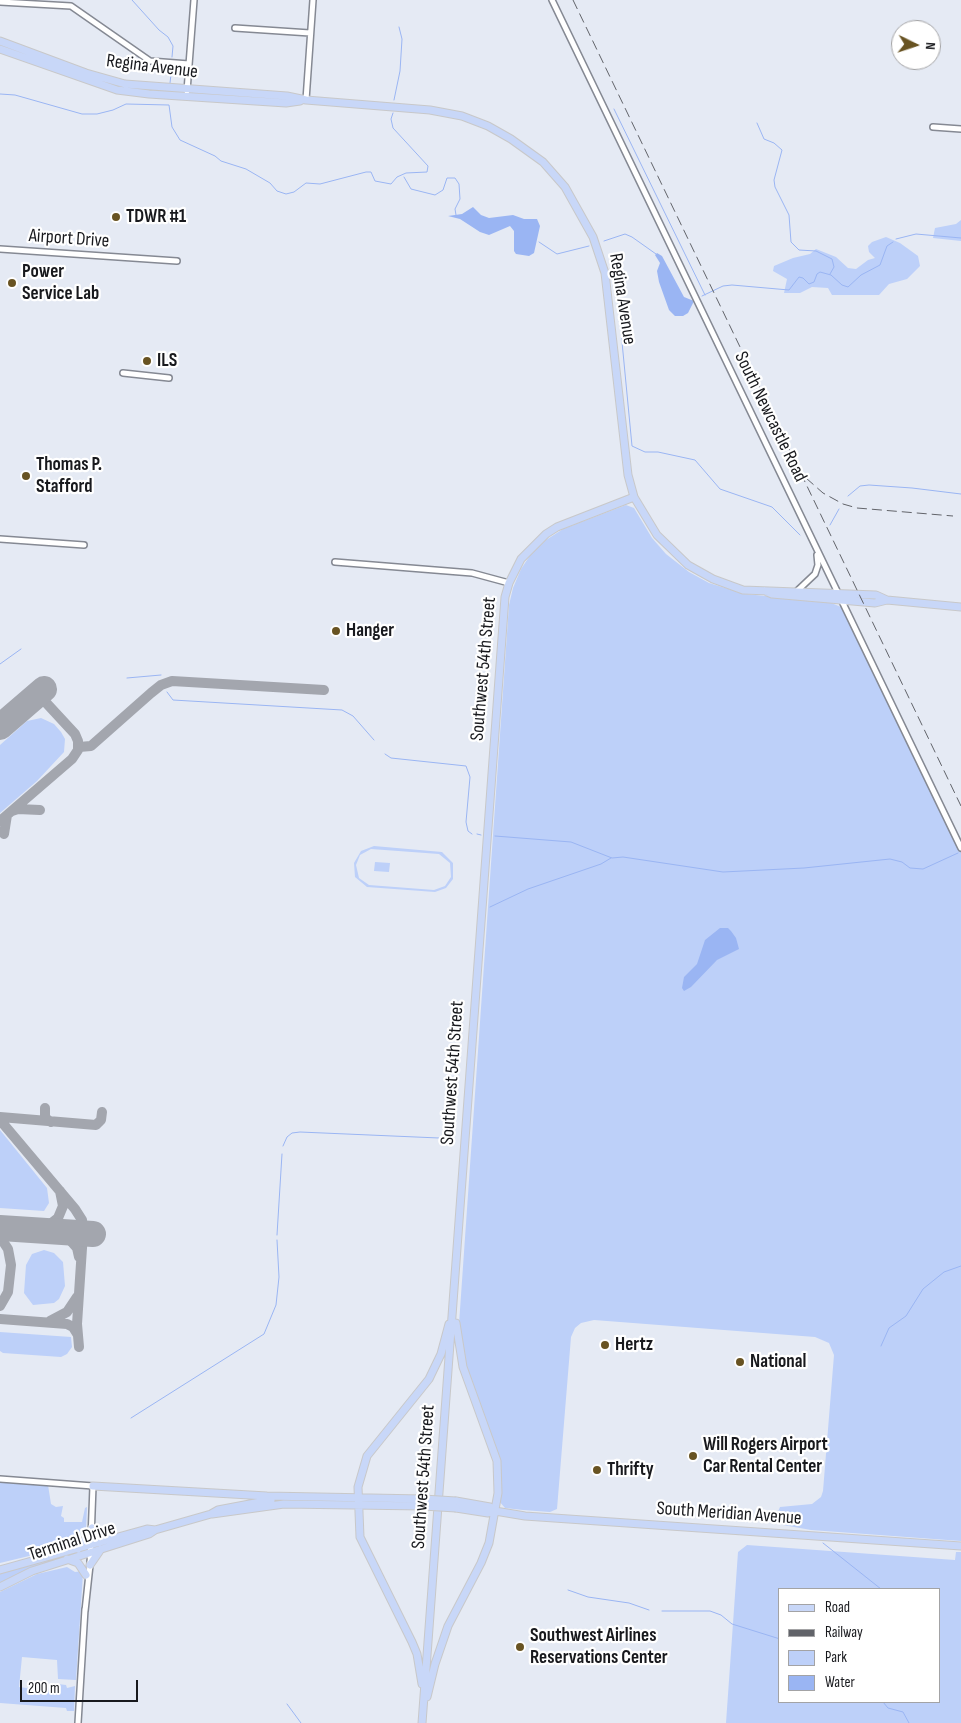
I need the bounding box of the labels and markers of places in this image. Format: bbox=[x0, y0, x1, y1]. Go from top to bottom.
place label: TDWR #1 bbox=[126, 206, 186, 228]
marker: TDWR #1 bbox=[110, 211, 122, 223]
place label: Power Service Lab bbox=[22, 261, 99, 305]
marker: Power Service Lab bbox=[6, 277, 18, 289]
place label: ILS bbox=[157, 350, 177, 372]
marker: ILS bbox=[141, 355, 153, 367]
place label: Thomas P. Stafford bbox=[36, 454, 102, 498]
marker: Thomas P. Stafford bbox=[20, 470, 32, 482]
place label: Hanger bbox=[346, 620, 394, 642]
marker: Hanger bbox=[330, 625, 342, 637]
place label: Hertz bbox=[615, 1334, 653, 1356]
marker: Hertz bbox=[599, 1339, 611, 1351]
place label: National bbox=[750, 1351, 806, 1373]
marker: National bbox=[734, 1356, 746, 1368]
place label: Will Rogers Airport Car Rental Center bbox=[703, 1434, 828, 1478]
marker: Will Rogers Airport Car Rental Center bbox=[687, 1450, 699, 1462]
place label: Thrifty bbox=[607, 1459, 654, 1481]
marker: Thrifty bbox=[591, 1464, 603, 1476]
place label: Southwest Airlines Reservations Center bbox=[530, 1625, 668, 1669]
marker: Southwest Airlines Reservations Center bbox=[514, 1641, 526, 1653]

